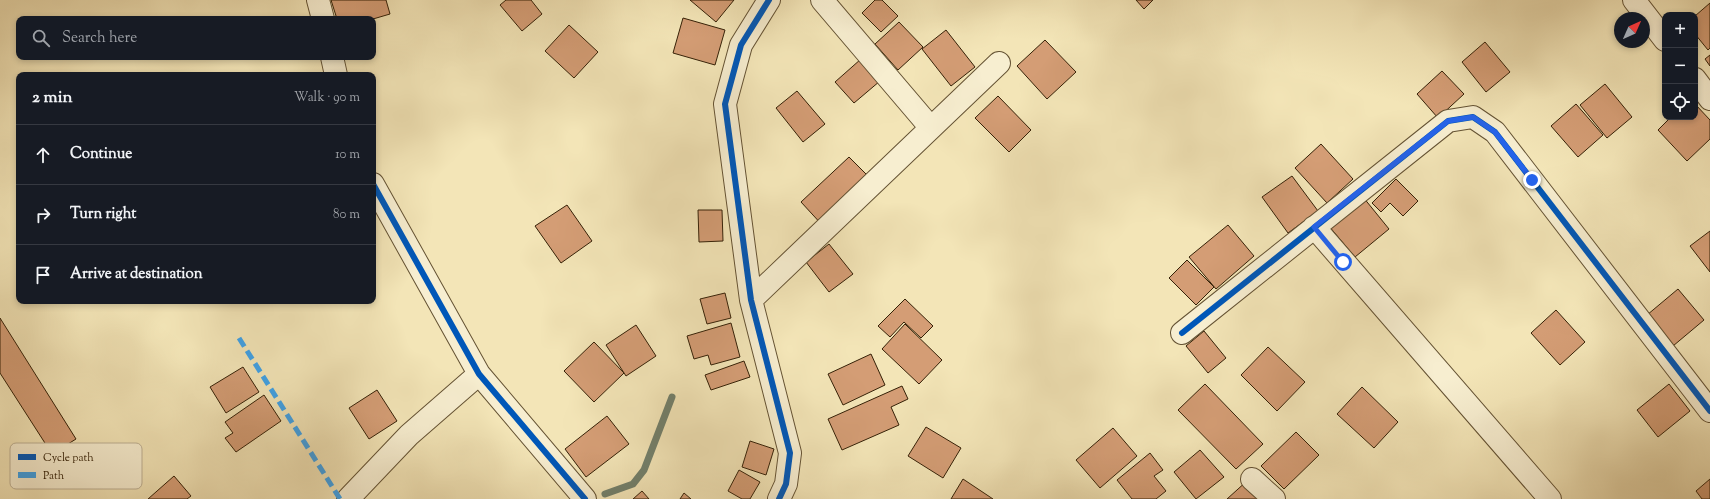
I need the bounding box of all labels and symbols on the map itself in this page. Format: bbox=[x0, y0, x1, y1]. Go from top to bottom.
north arrow bbox=[1614, 12, 1650, 48]
route end bbox=[1523, 171, 1541, 189]
route start bbox=[1334, 253, 1352, 271]
legend bbox=[10, 443, 142, 489]
text: Cycle path bbox=[43, 450, 94, 466]
text: Path bbox=[43, 468, 65, 484]

